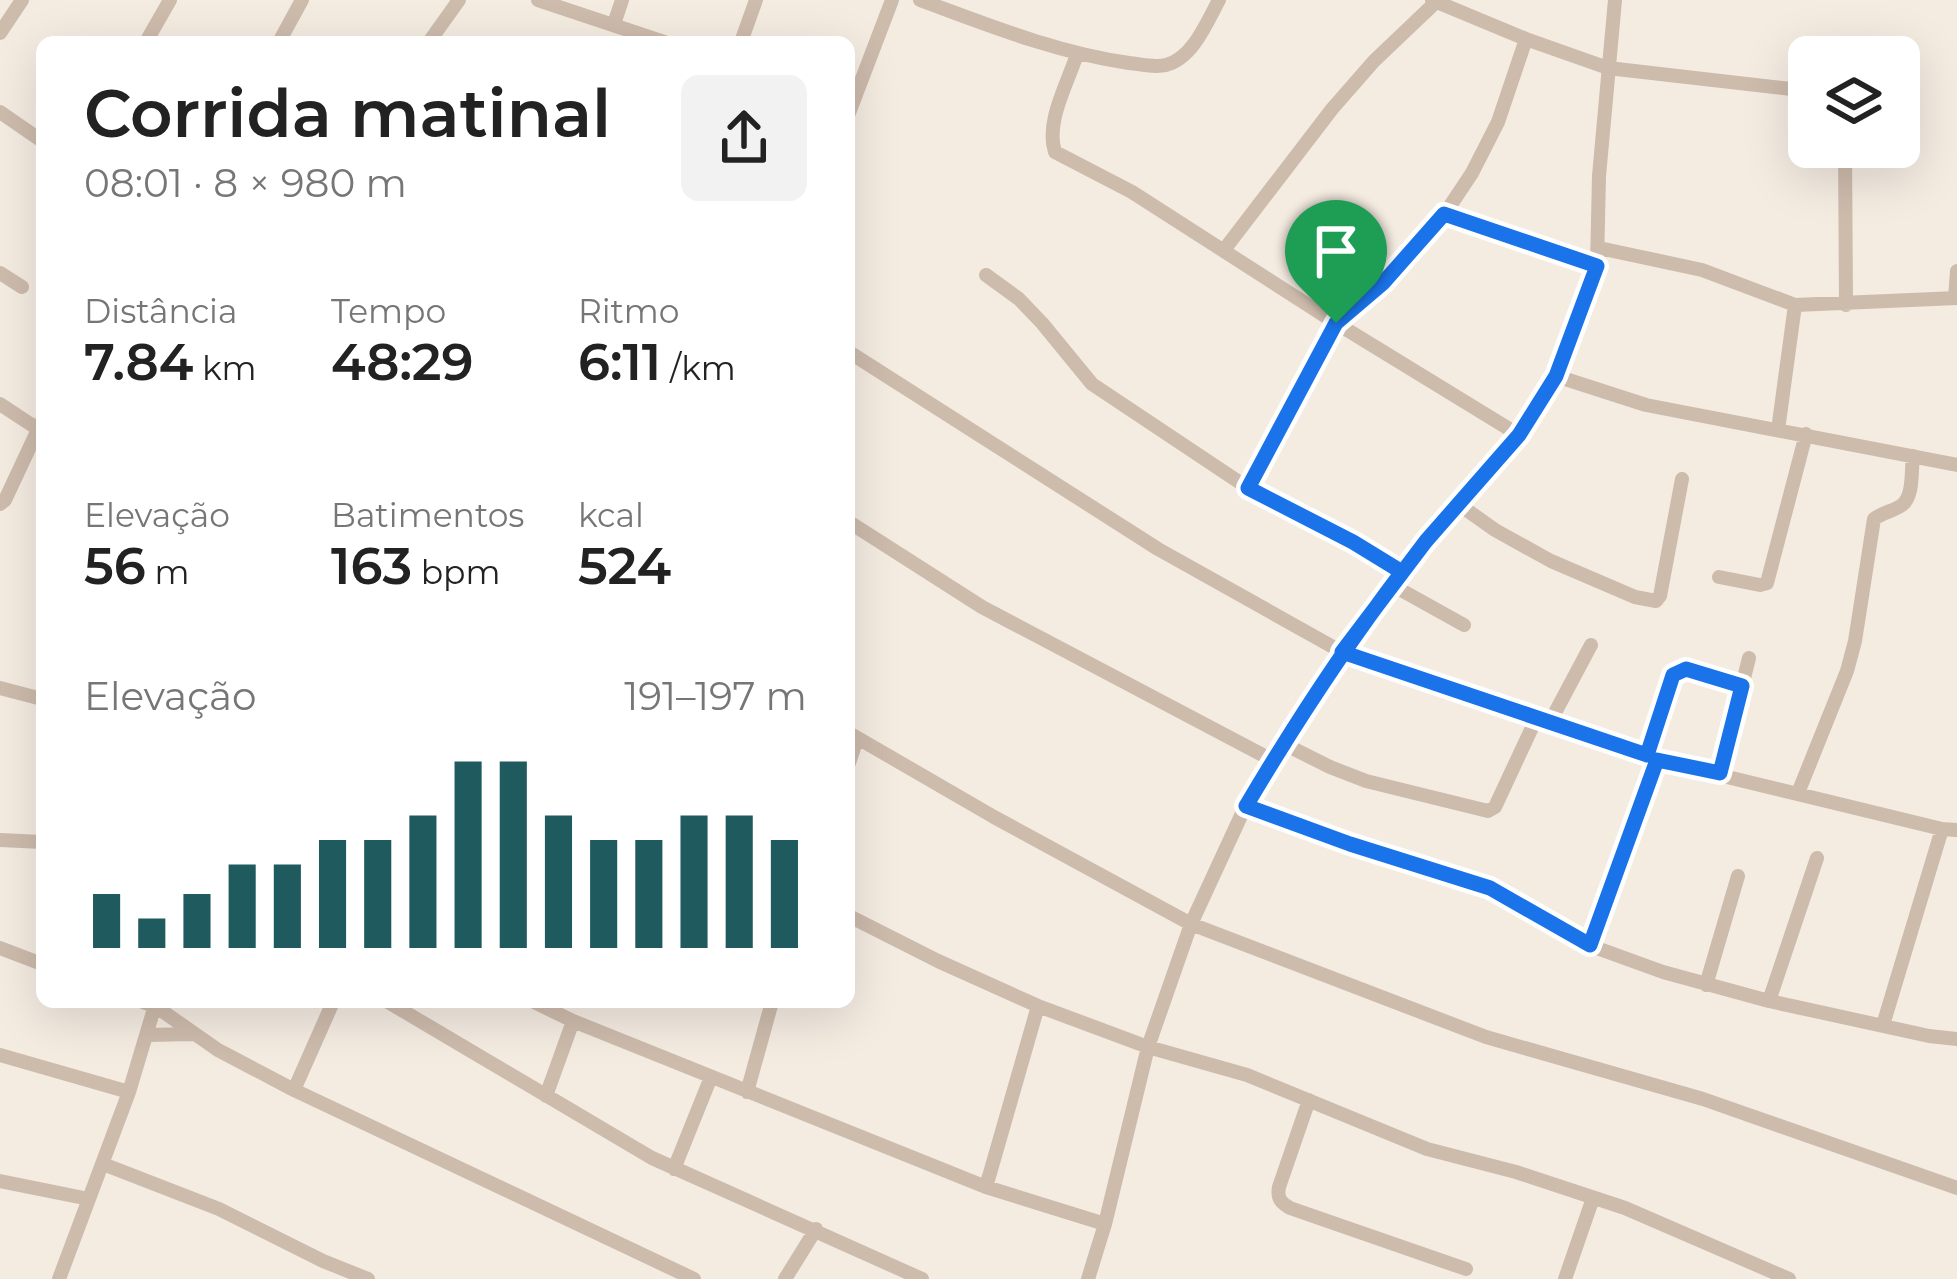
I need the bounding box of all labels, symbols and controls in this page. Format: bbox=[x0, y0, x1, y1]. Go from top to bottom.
map controls bbox=[1788, 36, 1920, 168]
button: layers bbox=[1788, 36, 1920, 168]
text: Corrida matinal bbox=[84, 73, 611, 154]
button: share bbox=[681, 75, 807, 201]
text: 08:01 · 8 × 980 m bbox=[84, 159, 407, 207]
pin bbox=[1285, 200, 1387, 323]
icon: arrive bbox=[1303, 218, 1369, 284]
text: Distância bbox=[84, 291, 237, 331]
text: Tempo bbox=[331, 291, 446, 331]
text: Ritmo bbox=[578, 291, 680, 331]
text: 7.84 bbox=[84, 331, 193, 393]
text: 48:29 bbox=[331, 331, 474, 393]
text: 6:11 bbox=[578, 331, 661, 393]
text: km bbox=[193, 348, 256, 388]
text: /km bbox=[661, 348, 736, 388]
text: Elevação bbox=[84, 495, 230, 535]
text: Batimentos bbox=[331, 495, 524, 535]
text: kcal bbox=[578, 495, 644, 535]
text: 56 bbox=[84, 535, 146, 597]
text: 163 bbox=[331, 535, 412, 597]
text: 524 bbox=[578, 535, 671, 597]
text: m bbox=[146, 552, 189, 592]
text: bpm bbox=[412, 552, 501, 592]
text: Elevação bbox=[84, 672, 257, 720]
text: 191–197 m bbox=[624, 672, 807, 720]

